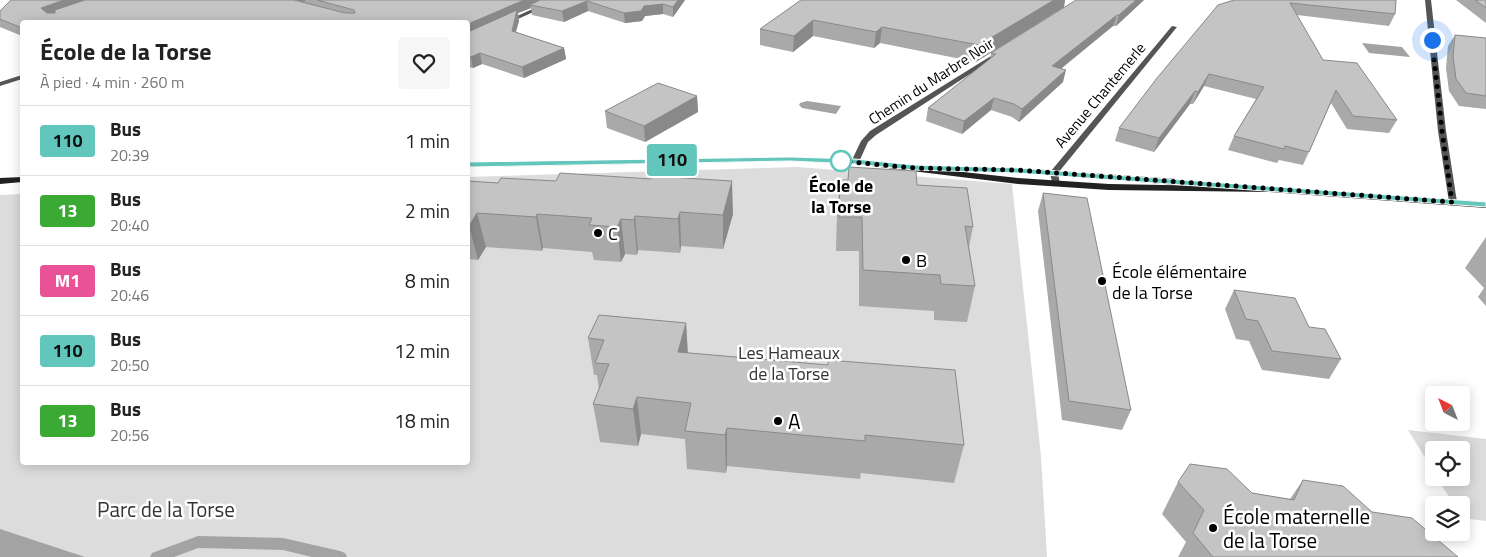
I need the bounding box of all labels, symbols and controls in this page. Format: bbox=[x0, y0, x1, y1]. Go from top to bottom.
your location bbox=[1420, 28, 1445, 53]
street label: Chemin du Marbre Noir bbox=[864, 32, 998, 130]
text: École de la Torse bbox=[40, 33, 211, 69]
button: heart bbox=[398, 37, 450, 89]
street label: Avenue Chantemerle bbox=[1049, 37, 1151, 153]
text: À pied · 4 min · 260 m bbox=[40, 70, 184, 94]
text: Bus bbox=[110, 114, 141, 143]
text: 1 min bbox=[405, 126, 450, 155]
text: 110 bbox=[52, 127, 83, 154]
text: 20:39 bbox=[110, 143, 149, 167]
line badge: 110 bbox=[643, 144, 701, 176]
text: 110 bbox=[657, 146, 687, 173]
marker: École de la Torse bbox=[830, 150, 852, 172]
place label: École de la Torse bbox=[809, 172, 873, 220]
text: Bus bbox=[110, 184, 141, 213]
text: 2 min bbox=[405, 196, 450, 225]
text: 13 bbox=[57, 197, 78, 224]
text: 20:40 bbox=[110, 213, 149, 237]
place label: C bbox=[608, 220, 618, 247]
marker: C bbox=[592, 227, 604, 239]
place label: B bbox=[916, 247, 927, 274]
text: Bus bbox=[110, 254, 141, 283]
marker: B bbox=[900, 254, 912, 266]
place label: École élémentaire de la Torse bbox=[1112, 258, 1247, 306]
text: 8 min bbox=[405, 266, 450, 295]
text: M1 bbox=[55, 267, 80, 294]
marker: École élémentaire de la Torse bbox=[1096, 275, 1108, 287]
text: 20:46 bbox=[110, 283, 149, 307]
text: Bus bbox=[110, 324, 141, 353]
text: 12 min bbox=[394, 336, 450, 365]
text: 110 bbox=[52, 337, 83, 364]
park label: Les Hameaux de la Torse bbox=[738, 339, 840, 387]
text: 20:50 bbox=[110, 353, 149, 377]
north arrow bbox=[1425, 386, 1470, 431]
map controls bbox=[1425, 386, 1470, 541]
text: Bus bbox=[110, 394, 141, 423]
place label: A bbox=[788, 405, 801, 437]
text: 18 min bbox=[394, 406, 450, 435]
text: 13 bbox=[57, 407, 78, 434]
marker: A bbox=[772, 415, 784, 427]
text: 20:56 bbox=[110, 423, 149, 447]
button: locate bbox=[1425, 441, 1470, 486]
park label: Parc de la Torse bbox=[97, 493, 235, 525]
button: layers bbox=[1425, 496, 1470, 541]
place label: École maternelle de la Torse bbox=[1223, 500, 1370, 556]
marker: École maternelle de la Torse bbox=[1207, 522, 1219, 534]

